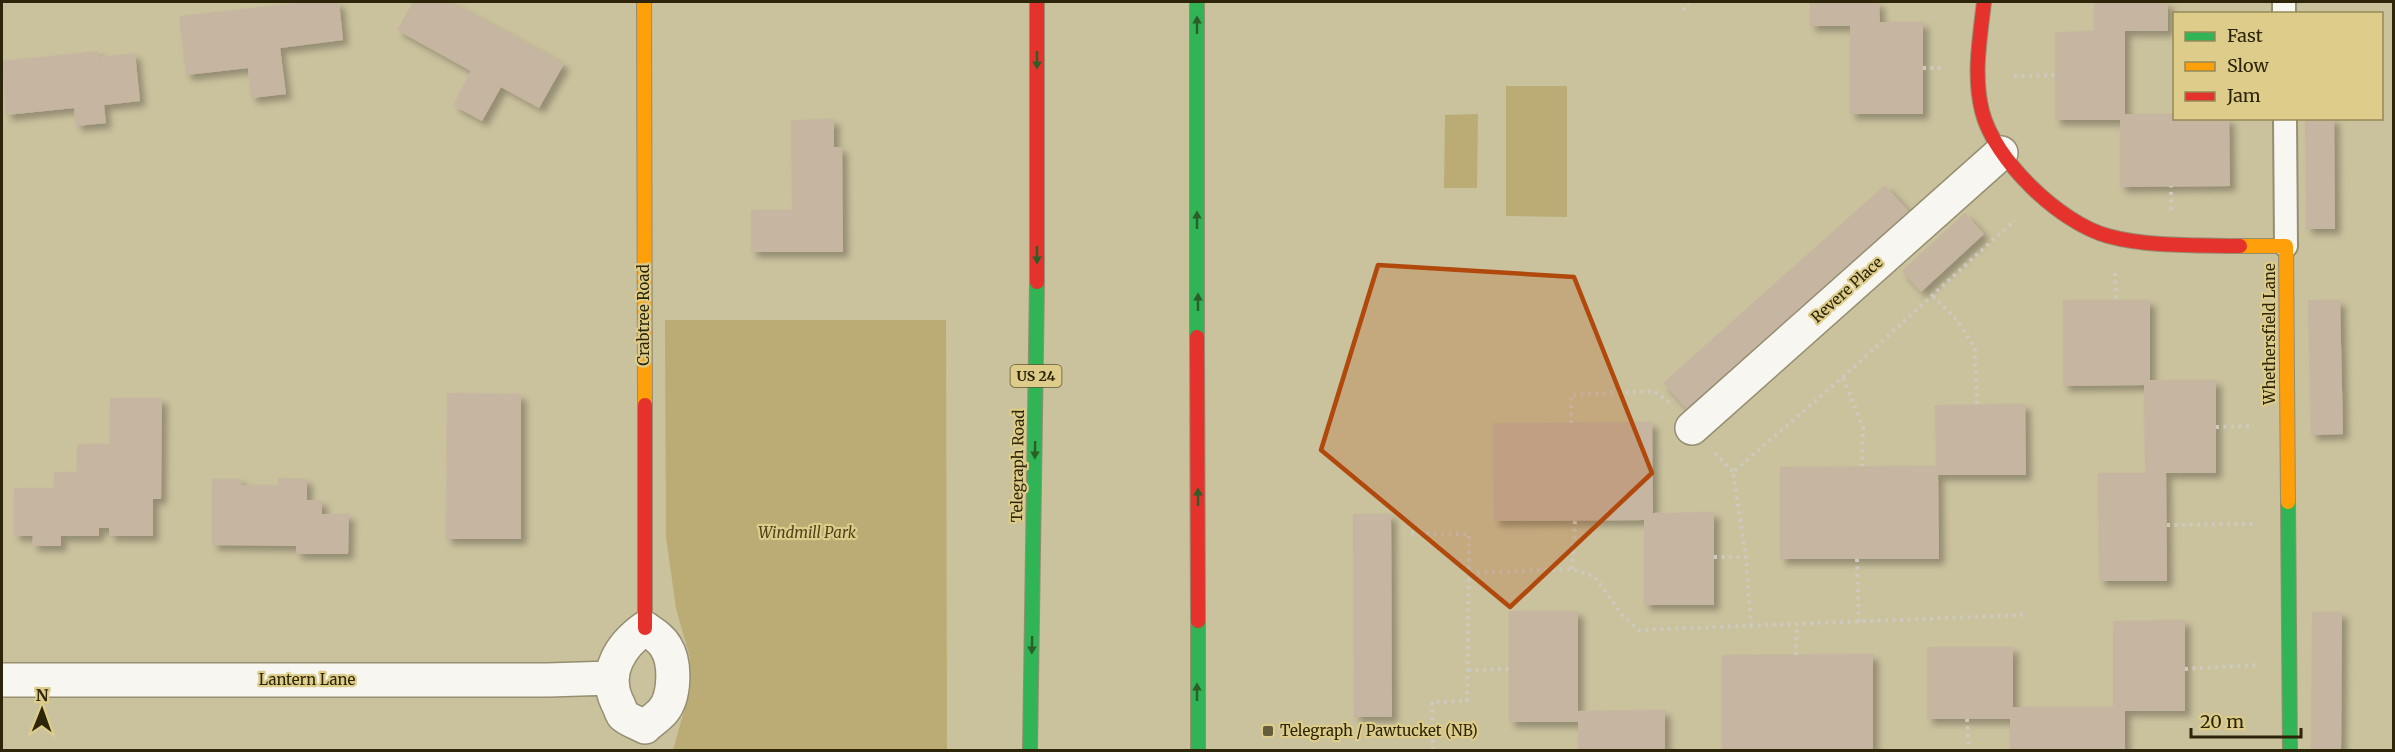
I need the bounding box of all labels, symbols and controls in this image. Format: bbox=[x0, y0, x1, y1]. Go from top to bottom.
legend bbox=[2173, 12, 2383, 120]
one-way arrow bbox=[1192, 15, 1202, 34]
text: Fast bbox=[2227, 24, 2263, 47]
one-way arrow bbox=[1032, 50, 1042, 69]
text: Slow bbox=[2227, 54, 2270, 77]
text: Jam bbox=[2226, 84, 2261, 107]
one-way arrow bbox=[1192, 210, 1202, 229]
one-way arrow bbox=[1032, 245, 1042, 264]
street label: Revere Place bbox=[1807, 252, 1887, 327]
street label: Whethersfield Lane bbox=[2260, 263, 2279, 406]
street label: Crabtree Road bbox=[634, 264, 653, 366]
one-way arrow bbox=[1193, 293, 1203, 312]
road number: US 24 bbox=[1010, 365, 1062, 387]
street label: Telegraph Road bbox=[1007, 409, 1028, 523]
one-way arrow bbox=[1030, 440, 1039, 459]
one-way arrow bbox=[1193, 488, 1203, 507]
park label: Windmill Park bbox=[758, 523, 857, 542]
one-way arrow bbox=[1027, 635, 1037, 654]
street label: Lantern Lane bbox=[259, 670, 356, 689]
north arrow bbox=[12, 680, 72, 740]
one-way arrow bbox=[1192, 683, 1202, 702]
text: N bbox=[36, 685, 49, 705]
scale bar bbox=[2191, 701, 2300, 739]
text: 20 m bbox=[2200, 710, 2244, 733]
place label: Telegraph / Pawtucket (NB) bbox=[1280, 721, 1478, 740]
marker: Telegraph / Pawtucket (NB) bbox=[1261, 724, 1275, 738]

